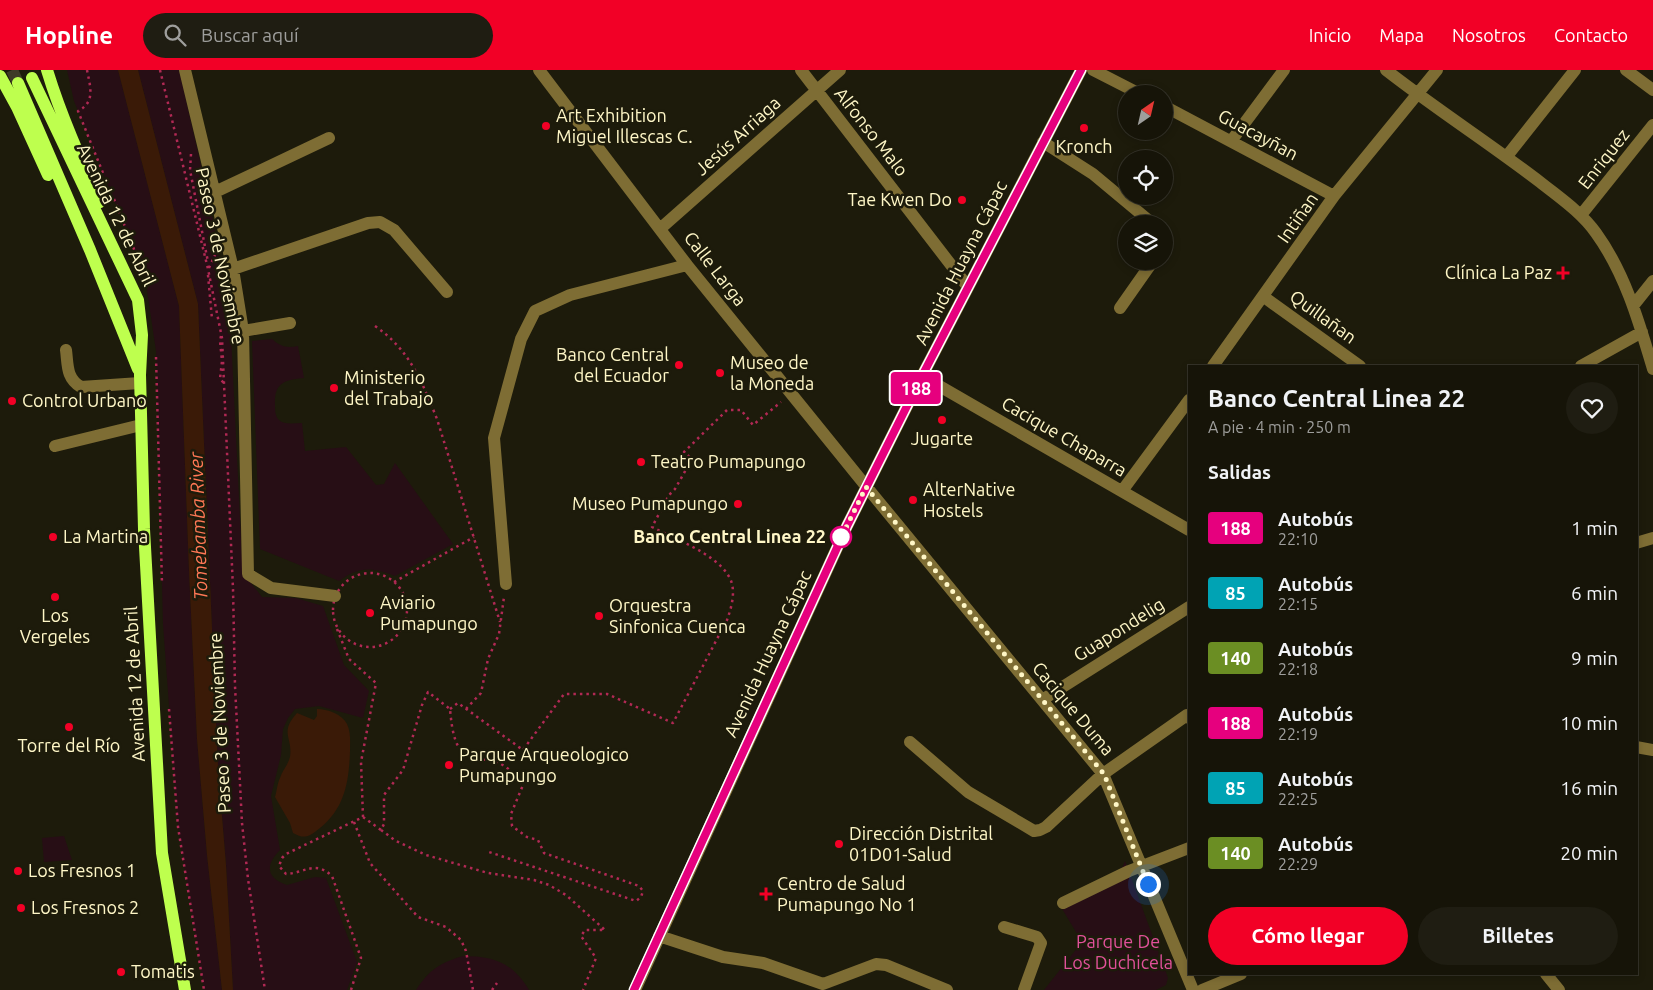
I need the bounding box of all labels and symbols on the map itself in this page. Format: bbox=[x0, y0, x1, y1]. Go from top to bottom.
street label: Alfonso Malo bbox=[831, 83, 913, 180]
north arrow bbox=[1118, 85, 1172, 140]
street label: Jesús Arriaga bbox=[691, 92, 784, 179]
place label: Art Exhibition Miguel Illescas C. bbox=[556, 105, 693, 146]
street label: Guacayñan bbox=[1215, 105, 1302, 163]
marker: Art Exhibition Miguel Illescas C. bbox=[540, 120, 552, 132]
marker: Kronch bbox=[1078, 122, 1090, 134]
street label: Enriquez bbox=[1574, 124, 1633, 192]
place label: Kronch bbox=[1055, 136, 1113, 156]
street label: Avenida 12 de Abril bbox=[74, 140, 160, 289]
street label: Paseo 3 de Noviembre bbox=[192, 166, 250, 346]
street label: Avenida Huayna Cápac bbox=[910, 177, 1010, 348]
place label: Tae Kwen Do bbox=[848, 189, 952, 209]
street label: Intiñan bbox=[1273, 189, 1321, 246]
marker: Tae Kwen Do bbox=[956, 194, 968, 206]
street label: Calle Larga bbox=[681, 227, 751, 309]
place label: Clínica La Paz bbox=[1445, 262, 1552, 282]
marker: Clínica La Paz bbox=[1556, 266, 1570, 280]
street label: Quillañan bbox=[1286, 285, 1361, 348]
place label: Banco Central del Ecuador bbox=[556, 344, 669, 385]
place label: Museo de la Moneda bbox=[730, 352, 814, 393]
marker: Banco Central del Ecuador bbox=[673, 359, 685, 371]
place label: Ministerio del Trabajo bbox=[344, 367, 433, 408]
marker: Museo de la Moneda bbox=[714, 367, 726, 379]
line badge: 188 bbox=[887, 372, 945, 404]
marker: Ministerio del Trabajo bbox=[328, 382, 340, 394]
place label: Control Urbano bbox=[22, 390, 147, 410]
street label: Cacique Chaparra bbox=[998, 392, 1131, 480]
marker: Control Urbano bbox=[6, 395, 18, 407]
marker: Jugarte bbox=[936, 414, 948, 426]
place label: Jugarte bbox=[911, 428, 973, 448]
water label: Tomebamba River bbox=[184, 451, 212, 601]
place label: Teatro Pumapungo bbox=[651, 451, 806, 471]
marker: Teatro Pumapungo bbox=[635, 456, 647, 468]
place label: AlterNative Hostels bbox=[923, 479, 1015, 520]
place label: Museo Pumapungo bbox=[572, 493, 728, 513]
marker: AlterNative Hostels bbox=[907, 494, 919, 506]
marker: Museo Pumapungo bbox=[732, 498, 744, 510]
place label: La Martina bbox=[63, 526, 148, 546]
place label: Banco Central Linea 22 bbox=[633, 526, 826, 546]
marker: Banco Central Linea 22 bbox=[830, 526, 852, 548]
marker: La Martina bbox=[47, 531, 59, 543]
street label: Avenida Huayna Cápac bbox=[720, 567, 815, 740]
marker: Los Vergeles bbox=[49, 591, 61, 603]
place label: Aviario Pumapungo bbox=[380, 592, 478, 633]
street label: Guapondelig bbox=[1070, 593, 1167, 665]
place label: Orquestra Sinfonica Cuenca bbox=[609, 595, 746, 636]
place label: Los Vergeles bbox=[20, 605, 90, 646]
street label: Avenida 12 de Abril bbox=[120, 605, 148, 762]
marker: Aviario Pumapungo bbox=[364, 607, 376, 619]
marker: Orquestra Sinfonica Cuenca bbox=[593, 610, 605, 622]
street label: Paseo 3 de Noviembre bbox=[204, 632, 234, 814]
street label: Cacique Duma bbox=[1029, 658, 1119, 759]
marker: Torre del Río bbox=[63, 721, 75, 733]
place label: Torre del Río bbox=[18, 735, 120, 755]
place label: Parque Arqueologico Pumapungo bbox=[459, 744, 629, 785]
marker: Parque Arqueologico Pumapungo bbox=[443, 759, 455, 771]
place label: Dirección Distrital 01D01-Salud bbox=[849, 823, 993, 864]
marker: Dirección Distrital 01D01-Salud bbox=[833, 838, 845, 850]
place label: Los Fresnos 1 bbox=[28, 860, 136, 880]
marker: Los Fresnos 1 bbox=[12, 865, 24, 877]
your location bbox=[1136, 872, 1161, 897]
place label: Centro de Salud Pumapungo No 1 bbox=[777, 873, 917, 914]
marker: Centro de Salud Pumapungo No 1 bbox=[759, 887, 773, 901]
place label: Los Fresnos 2 bbox=[31, 897, 139, 917]
marker: Los Fresnos 2 bbox=[15, 902, 27, 914]
park label: Parque De Los Duchicela bbox=[1063, 931, 1173, 972]
place label: Tomatis bbox=[131, 961, 195, 981]
marker: Tomatis bbox=[115, 966, 127, 978]

